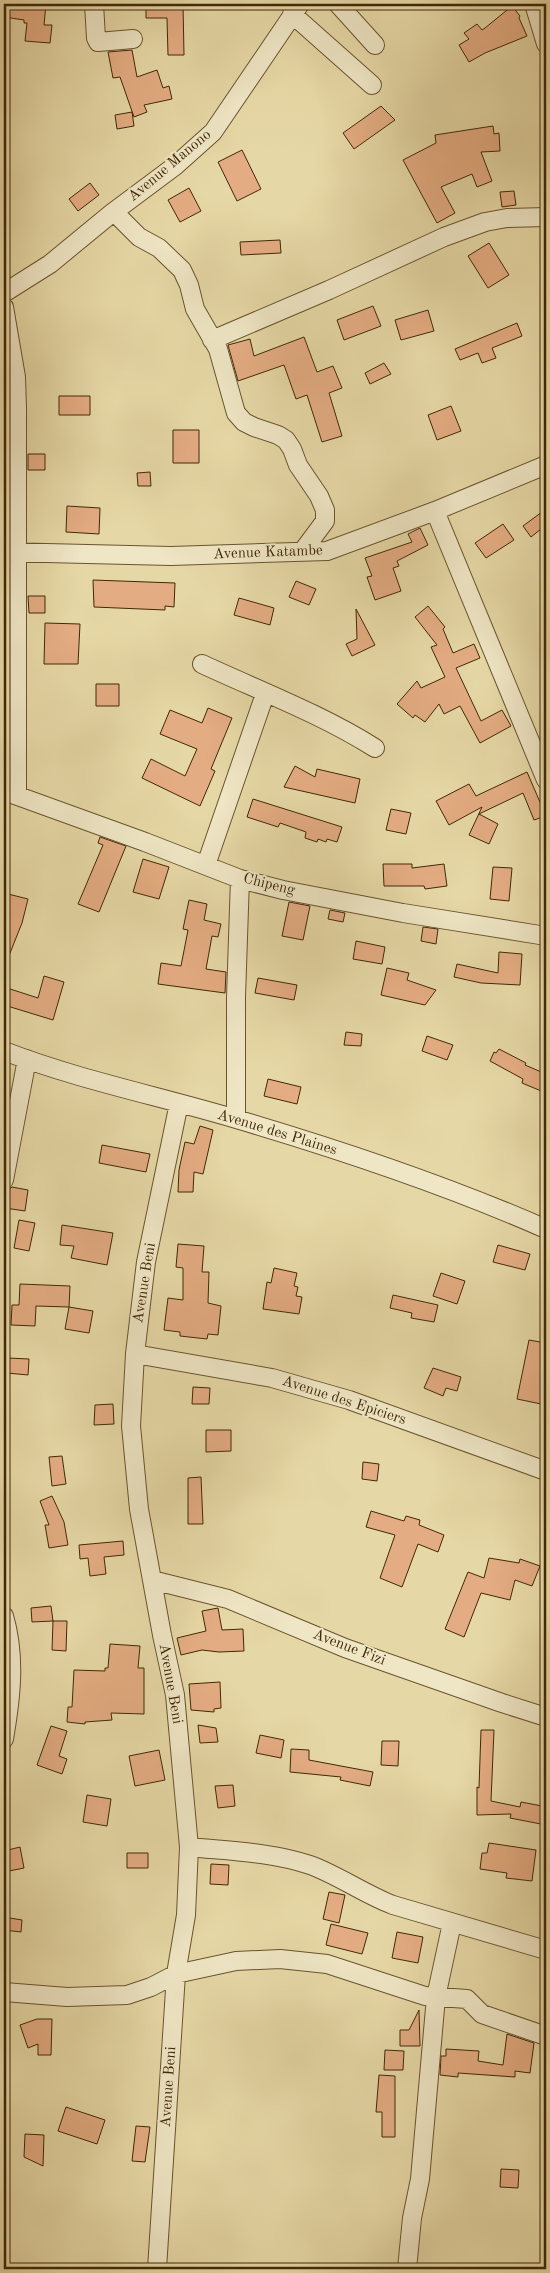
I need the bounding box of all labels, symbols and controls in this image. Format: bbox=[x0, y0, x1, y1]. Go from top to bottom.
street label: Avenue Manono bbox=[126, 127, 214, 205]
street label: Avenue Katambe bbox=[213, 544, 323, 562]
street label: Chipeng bbox=[241, 871, 297, 899]
street label: Avenue des Plaines bbox=[215, 1108, 339, 1158]
street label: Avenue Beni bbox=[131, 1242, 159, 1324]
street label: Avenue des Epiciers bbox=[280, 1374, 408, 1428]
street label: Avenue Fizi bbox=[311, 1627, 387, 1669]
street label: Avenue Beni bbox=[156, 1643, 184, 1725]
street label: Avenue Beni bbox=[159, 2046, 179, 2128]

